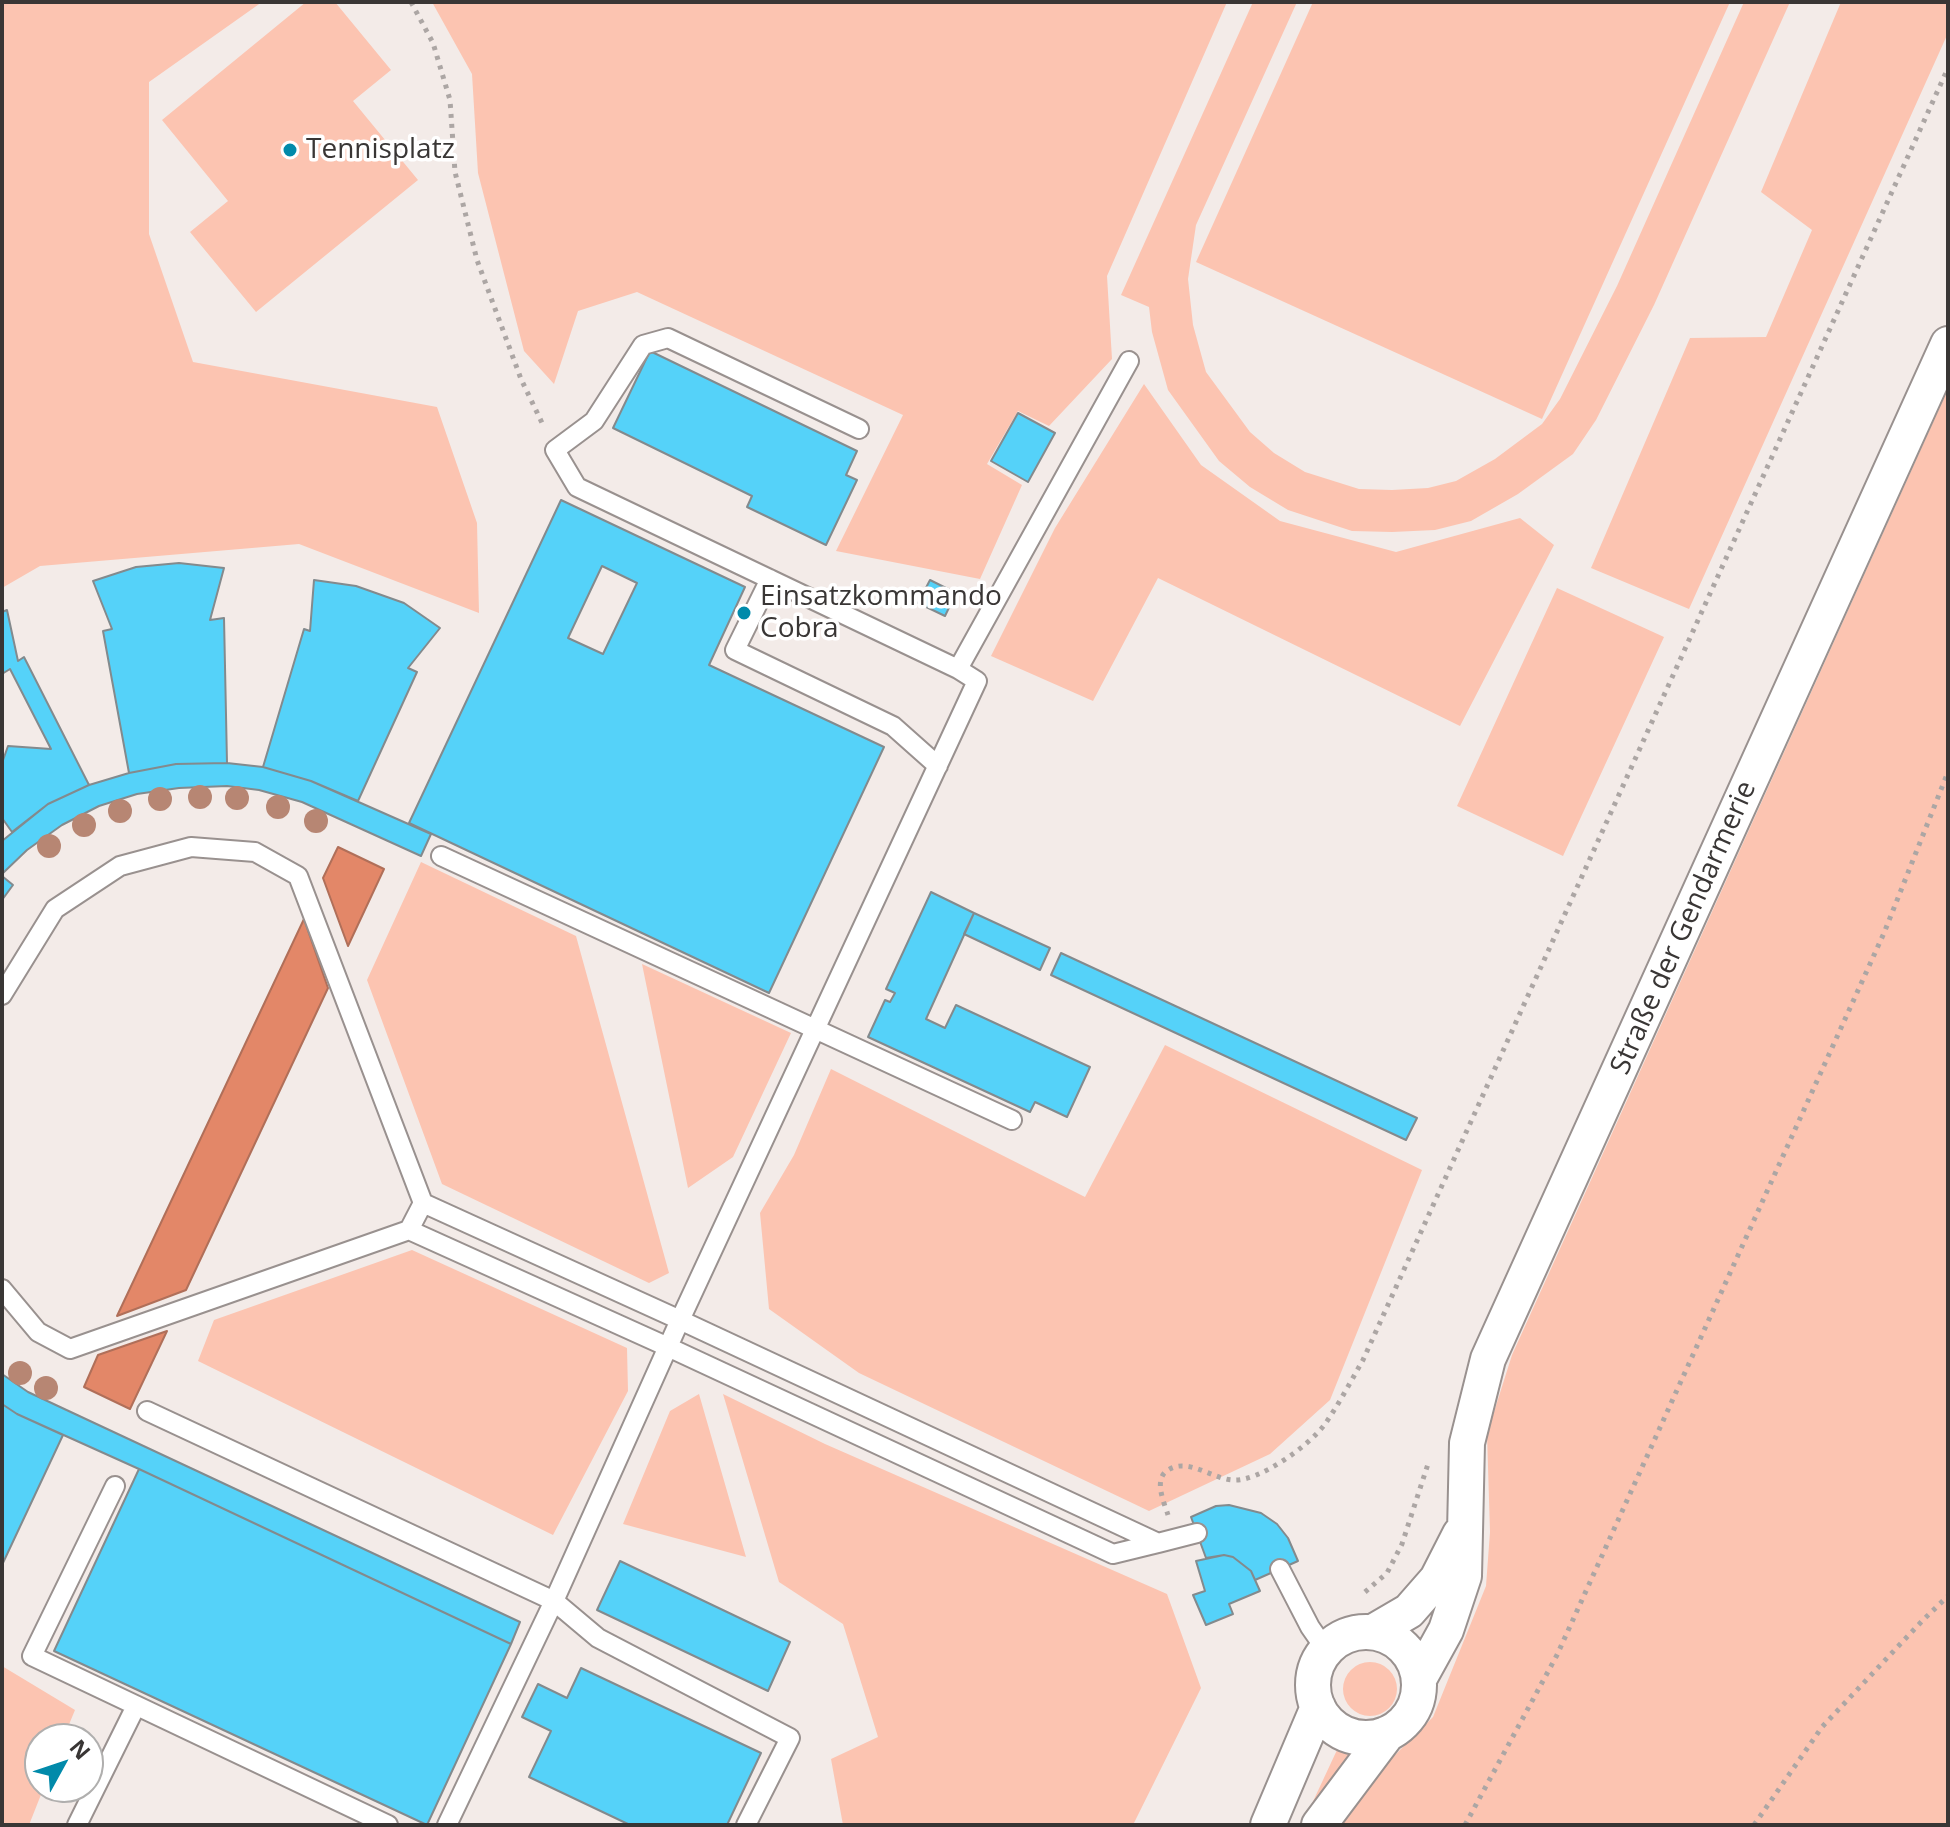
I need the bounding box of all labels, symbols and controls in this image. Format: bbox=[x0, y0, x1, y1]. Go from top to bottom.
place label: Tennisplatz bbox=[306, 133, 455, 167]
marker: Tennisplatz bbox=[281, 141, 299, 159]
place label: Einsatzkommando Cobra bbox=[760, 580, 1002, 646]
marker: Einsatzkommando Cobra bbox=[735, 604, 753, 622]
street label: Straße der Gendarmerie bbox=[1604, 776, 1764, 1080]
north arrow bbox=[24, 1723, 104, 1803]
text: N bbox=[64, 1732, 98, 1765]

